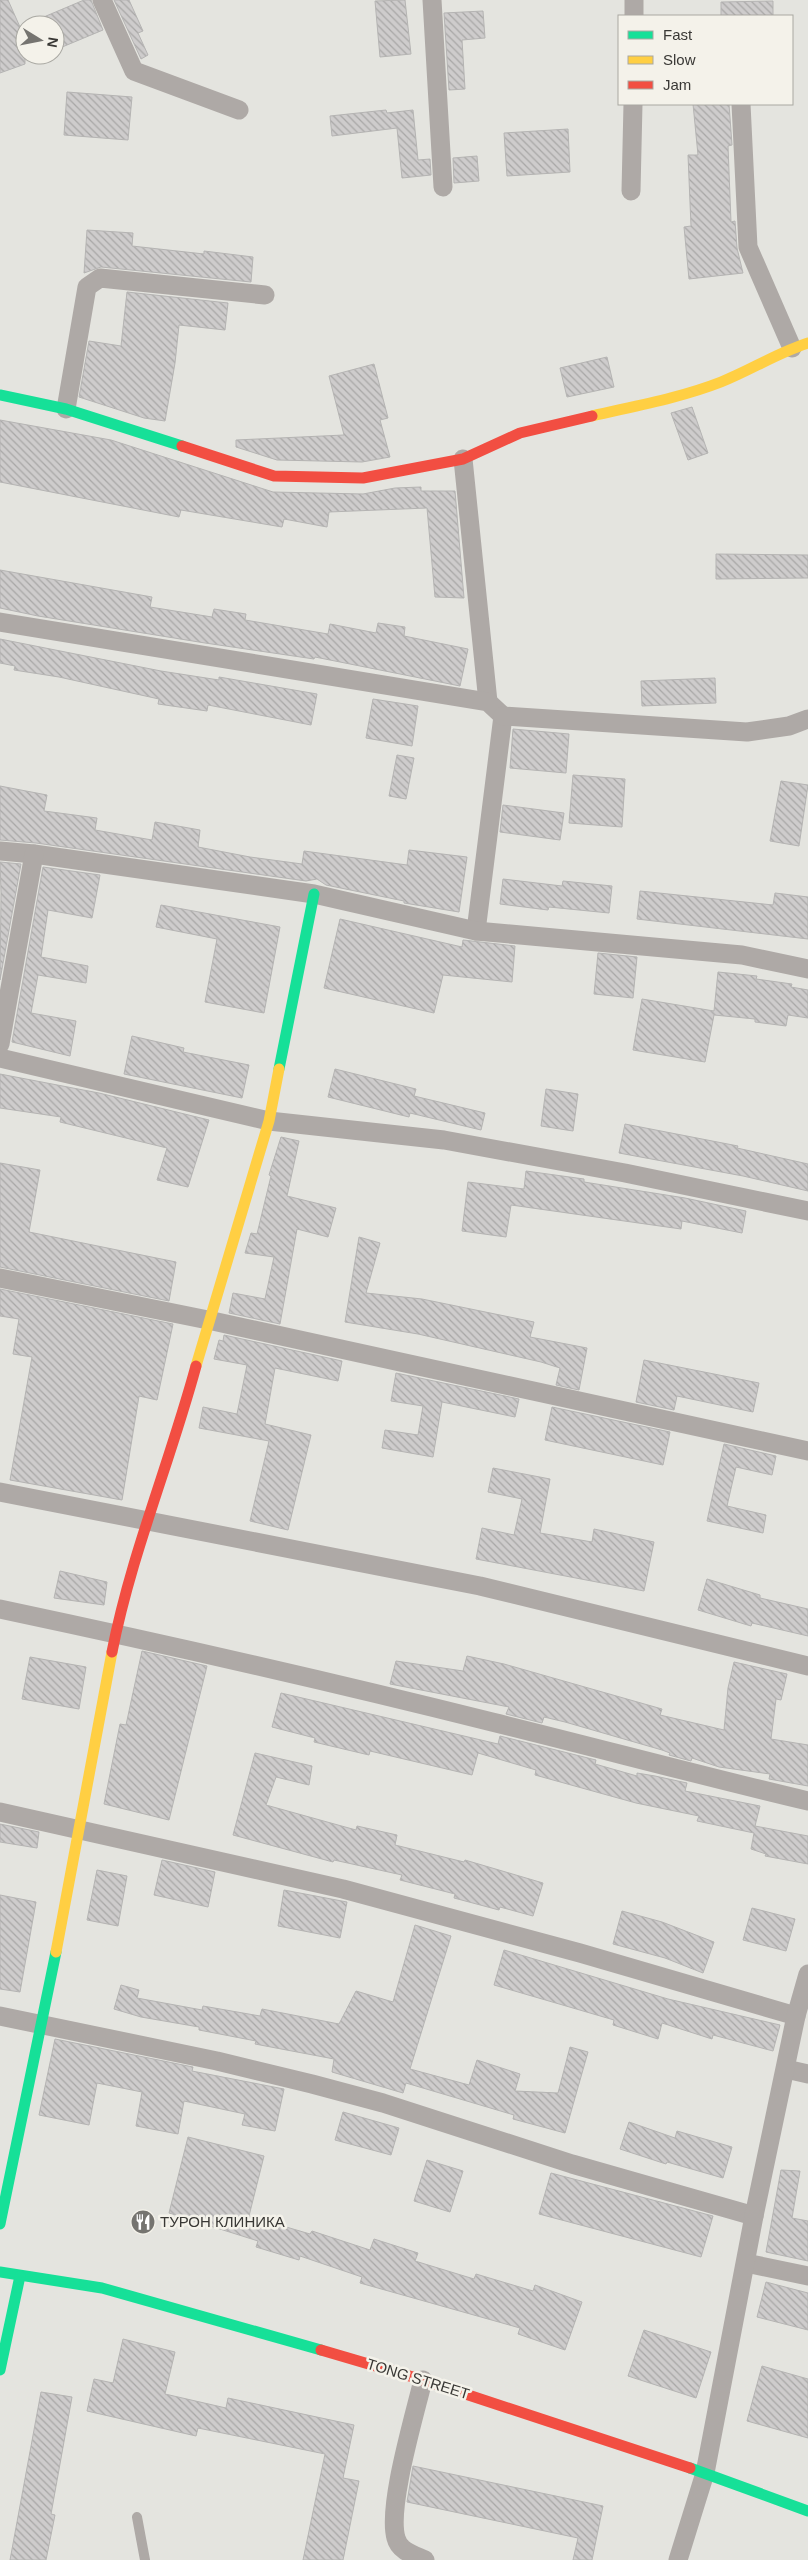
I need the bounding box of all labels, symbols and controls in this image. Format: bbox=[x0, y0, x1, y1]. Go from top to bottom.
north arrow bbox=[15, 15, 65, 65]
legend bbox=[618, 15, 793, 105]
text: Fast bbox=[663, 26, 693, 43]
text: N bbox=[44, 36, 62, 49]
text: Slow bbox=[663, 51, 696, 68]
text: Jam bbox=[663, 76, 691, 93]
restaurant icon: ТУРОН КЛИНИКА bbox=[130, 2209, 156, 2235]
place label: ТУРОН КЛИНИКА bbox=[160, 2213, 285, 2230]
street label: TONG STREET bbox=[365, 2355, 472, 2402]

